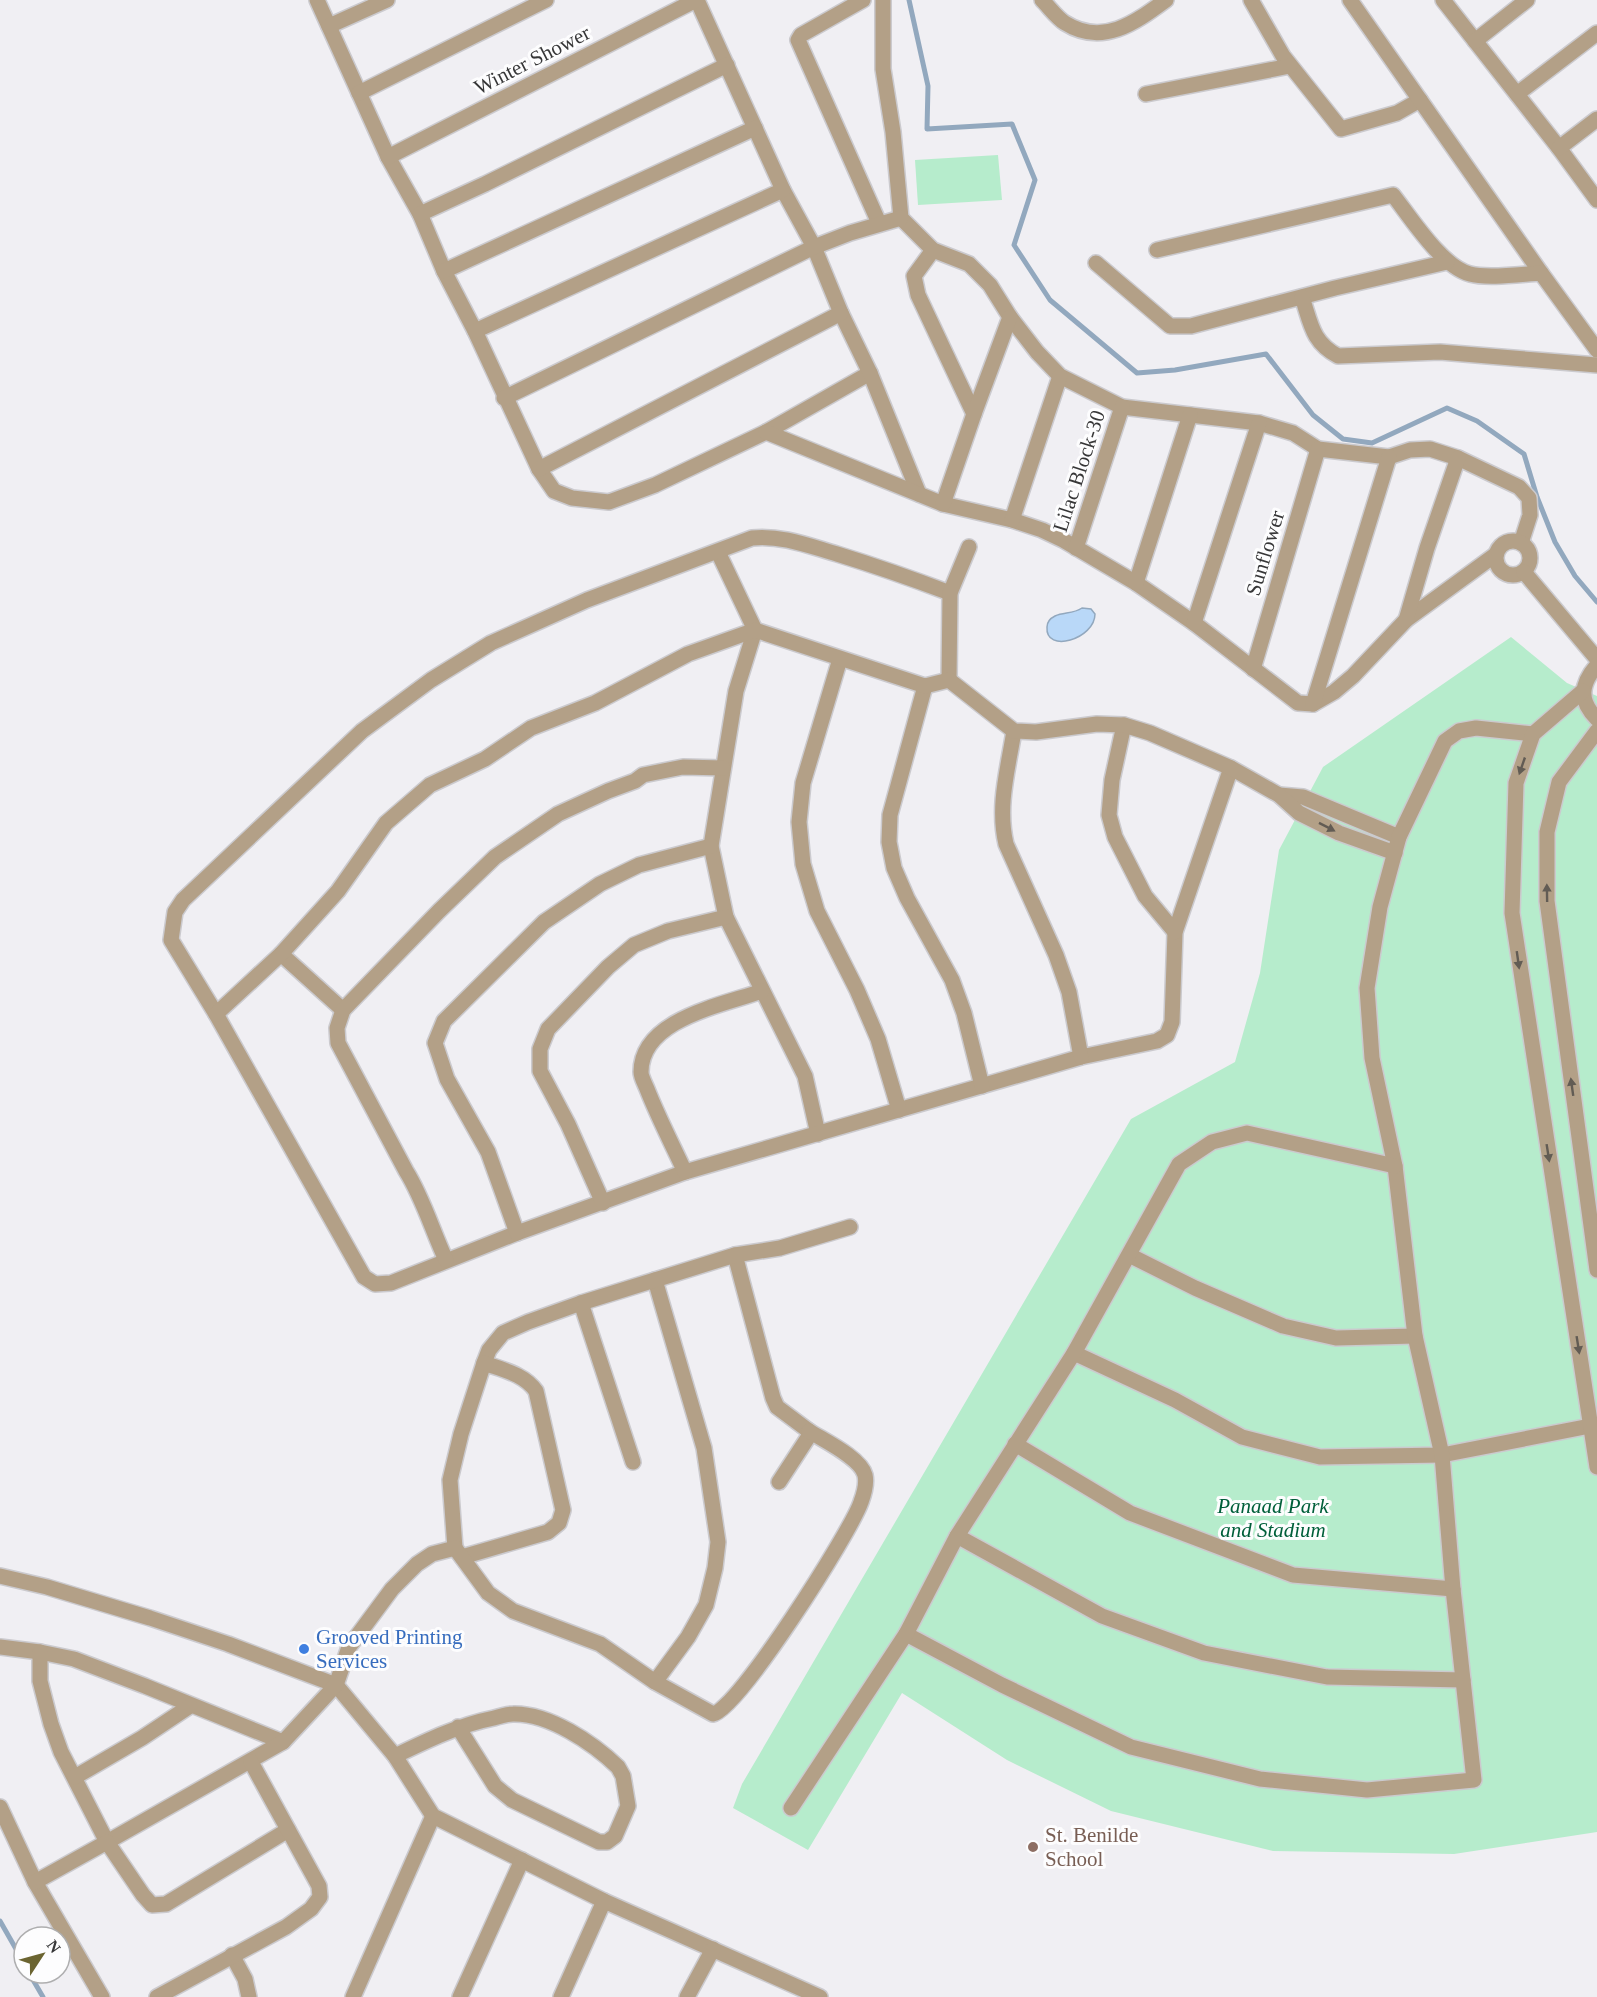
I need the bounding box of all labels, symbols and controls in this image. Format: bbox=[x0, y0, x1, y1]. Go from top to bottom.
street label: Winter Shower bbox=[470, 21, 594, 99]
street label: Lilac Block-30 bbox=[1048, 407, 1110, 535]
street label: Sunflower bbox=[1241, 508, 1289, 598]
one-way arrow bbox=[1516, 757, 1526, 775]
one-way arrow bbox=[1319, 822, 1336, 832]
one-way arrow bbox=[1542, 884, 1552, 903]
one-way arrow bbox=[1514, 950, 1523, 969]
one-way arrow bbox=[1567, 1077, 1576, 1096]
one-way arrow bbox=[1543, 1143, 1552, 1162]
one-way arrow bbox=[1574, 1336, 1583, 1355]
park label: Panaad Park and Stadium bbox=[1216, 1494, 1329, 1542]
place label: Grooved Printing Services bbox=[316, 1625, 463, 1673]
marker: Grooved Printing Services bbox=[297, 1642, 311, 1656]
place label: St. Benilde School bbox=[1045, 1823, 1138, 1871]
marker: St. Benilde School bbox=[1026, 1840, 1040, 1854]
north arrow bbox=[12, 1925, 72, 1985]
text: N bbox=[43, 1937, 64, 1957]

